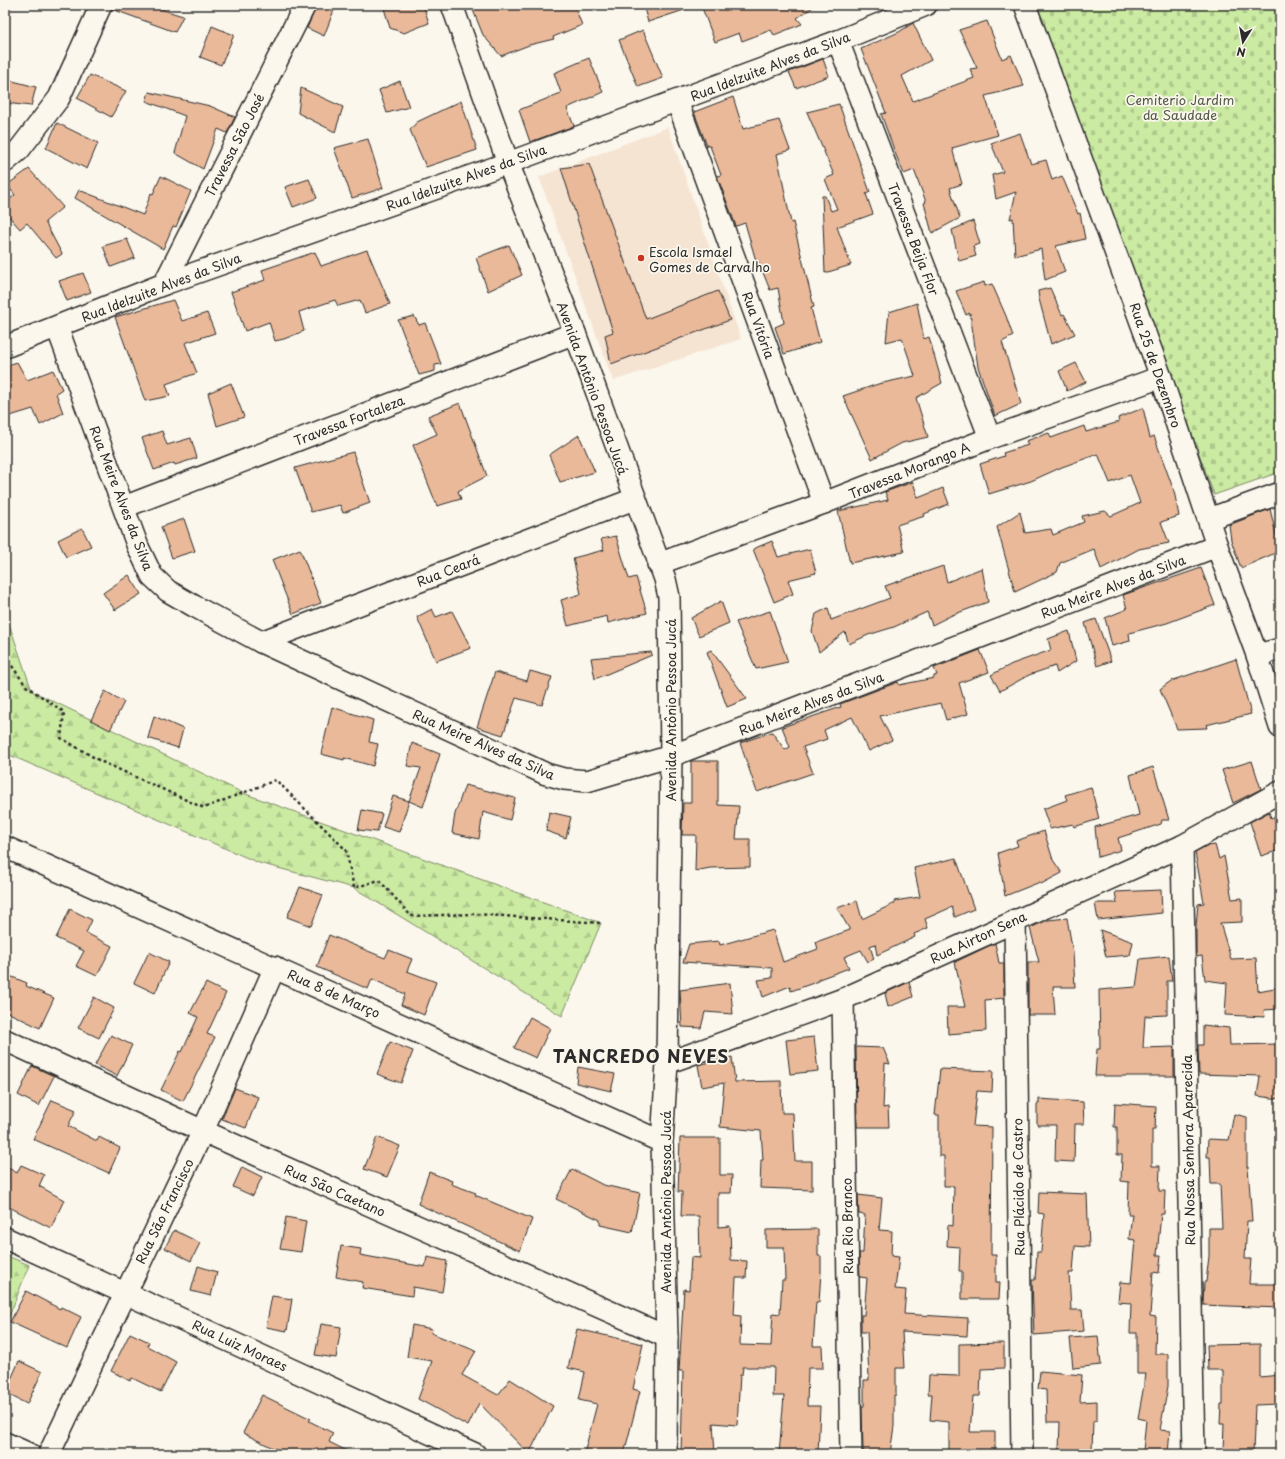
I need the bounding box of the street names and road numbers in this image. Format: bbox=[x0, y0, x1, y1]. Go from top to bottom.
street label: Rua Idelzuite Alves da Silva bbox=[687, 27, 853, 105]
street label: Travessa São José bbox=[200, 90, 268, 200]
street label: Rua Idelzuite Alves da Silva bbox=[383, 139, 549, 215]
street label: Travessa Beija Flor bbox=[884, 180, 945, 299]
street label: Rua Idelzuite Alves da Silva bbox=[78, 248, 244, 326]
street label: Rua Vitória bbox=[738, 289, 780, 362]
street label: Avenida Antônio Pessoa Jucá bbox=[553, 299, 633, 478]
street label: Rua 25 de Dezembro bbox=[1126, 300, 1186, 430]
street label: Travessa Fortaleza bbox=[291, 390, 408, 450]
street label: Rua Meire Alves da Silva bbox=[86, 423, 158, 573]
street label: Travessa Morango A bbox=[846, 437, 972, 503]
street label: Rua Ceará bbox=[414, 549, 483, 591]
street label: Rua Meire Alves da Silva bbox=[1038, 550, 1188, 622]
street label: Avenida Antônio Pessoa Jucá bbox=[661, 618, 680, 801]
street label: Rua Meire Alves da Silva bbox=[736, 667, 886, 739]
street label: Rua Meire Alves da Silva bbox=[410, 704, 558, 784]
street label: Rua Airton Sena bbox=[927, 906, 1030, 968]
street label: Rua 8 de Março bbox=[285, 964, 383, 1022]
street label: Rua Nossa Senhora Aparecida bbox=[1177, 1054, 1199, 1246]
street label: Avenida Antônio Pessoa Jucá bbox=[656, 1110, 675, 1293]
street label: Rua Plácido de Castro bbox=[1007, 1118, 1029, 1256]
street label: Rua São Francisco bbox=[130, 1155, 198, 1267]
street label: Rua São Caetano bbox=[281, 1159, 389, 1221]
street label: Rua Rio Branco bbox=[837, 1178, 857, 1274]
street label: Rua Luiz Moraes bbox=[189, 1315, 291, 1375]

